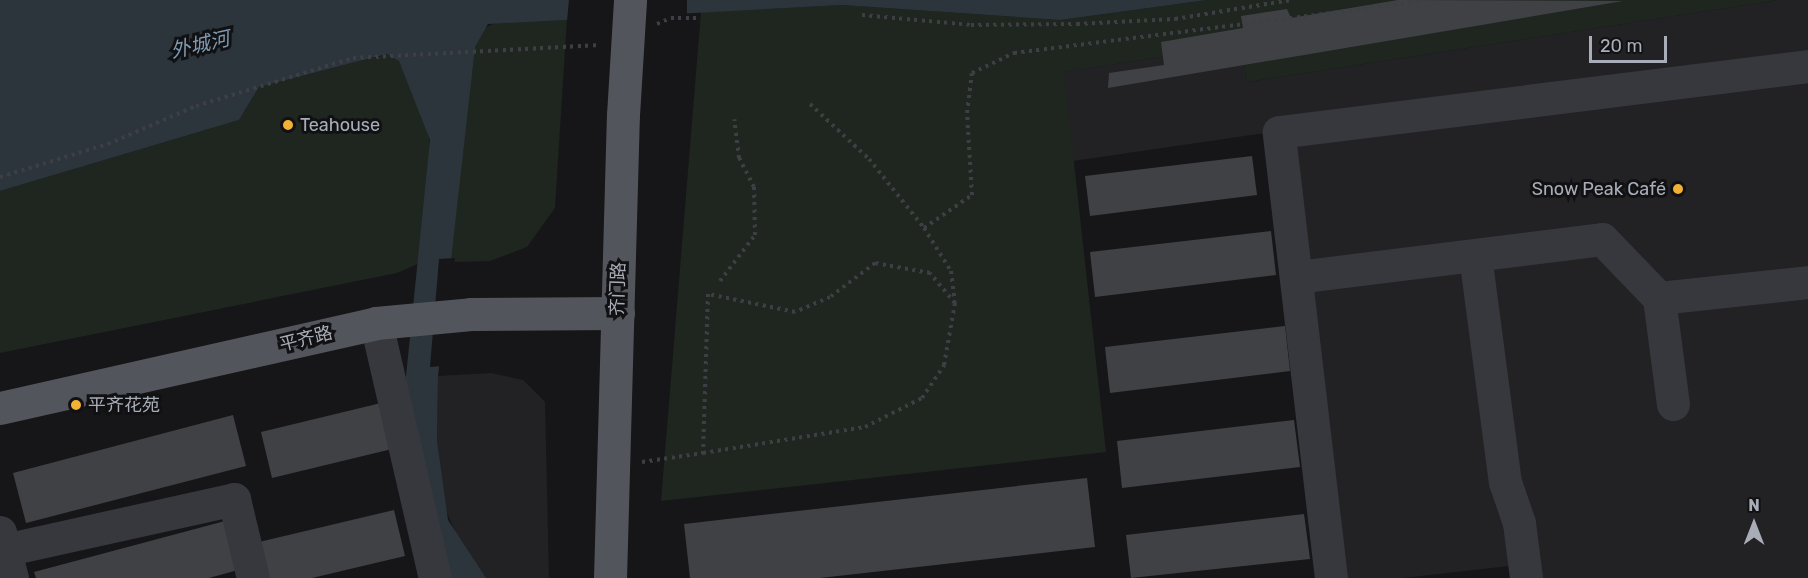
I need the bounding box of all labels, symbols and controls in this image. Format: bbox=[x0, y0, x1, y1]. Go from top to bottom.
scale bar bbox=[1592, 24, 1670, 62]
water label: 外城河 bbox=[168, 27, 232, 63]
text: 20 m bbox=[1600, 35, 1642, 57]
place label: Teahouse bbox=[300, 114, 380, 136]
marker: Teahouse bbox=[281, 118, 295, 132]
place label: Snow Peak Café bbox=[1531, 178, 1666, 200]
marker: Snow Peak Café bbox=[1671, 182, 1685, 196]
street label: 齐门路 bbox=[606, 262, 630, 316]
street label: 平齐路 bbox=[277, 322, 335, 356]
place label: 平齐花苑 bbox=[88, 394, 160, 416]
marker: 平齐花苑 bbox=[69, 398, 83, 412]
north arrow bbox=[1724, 494, 1784, 554]
text: N bbox=[1748, 496, 1760, 515]

